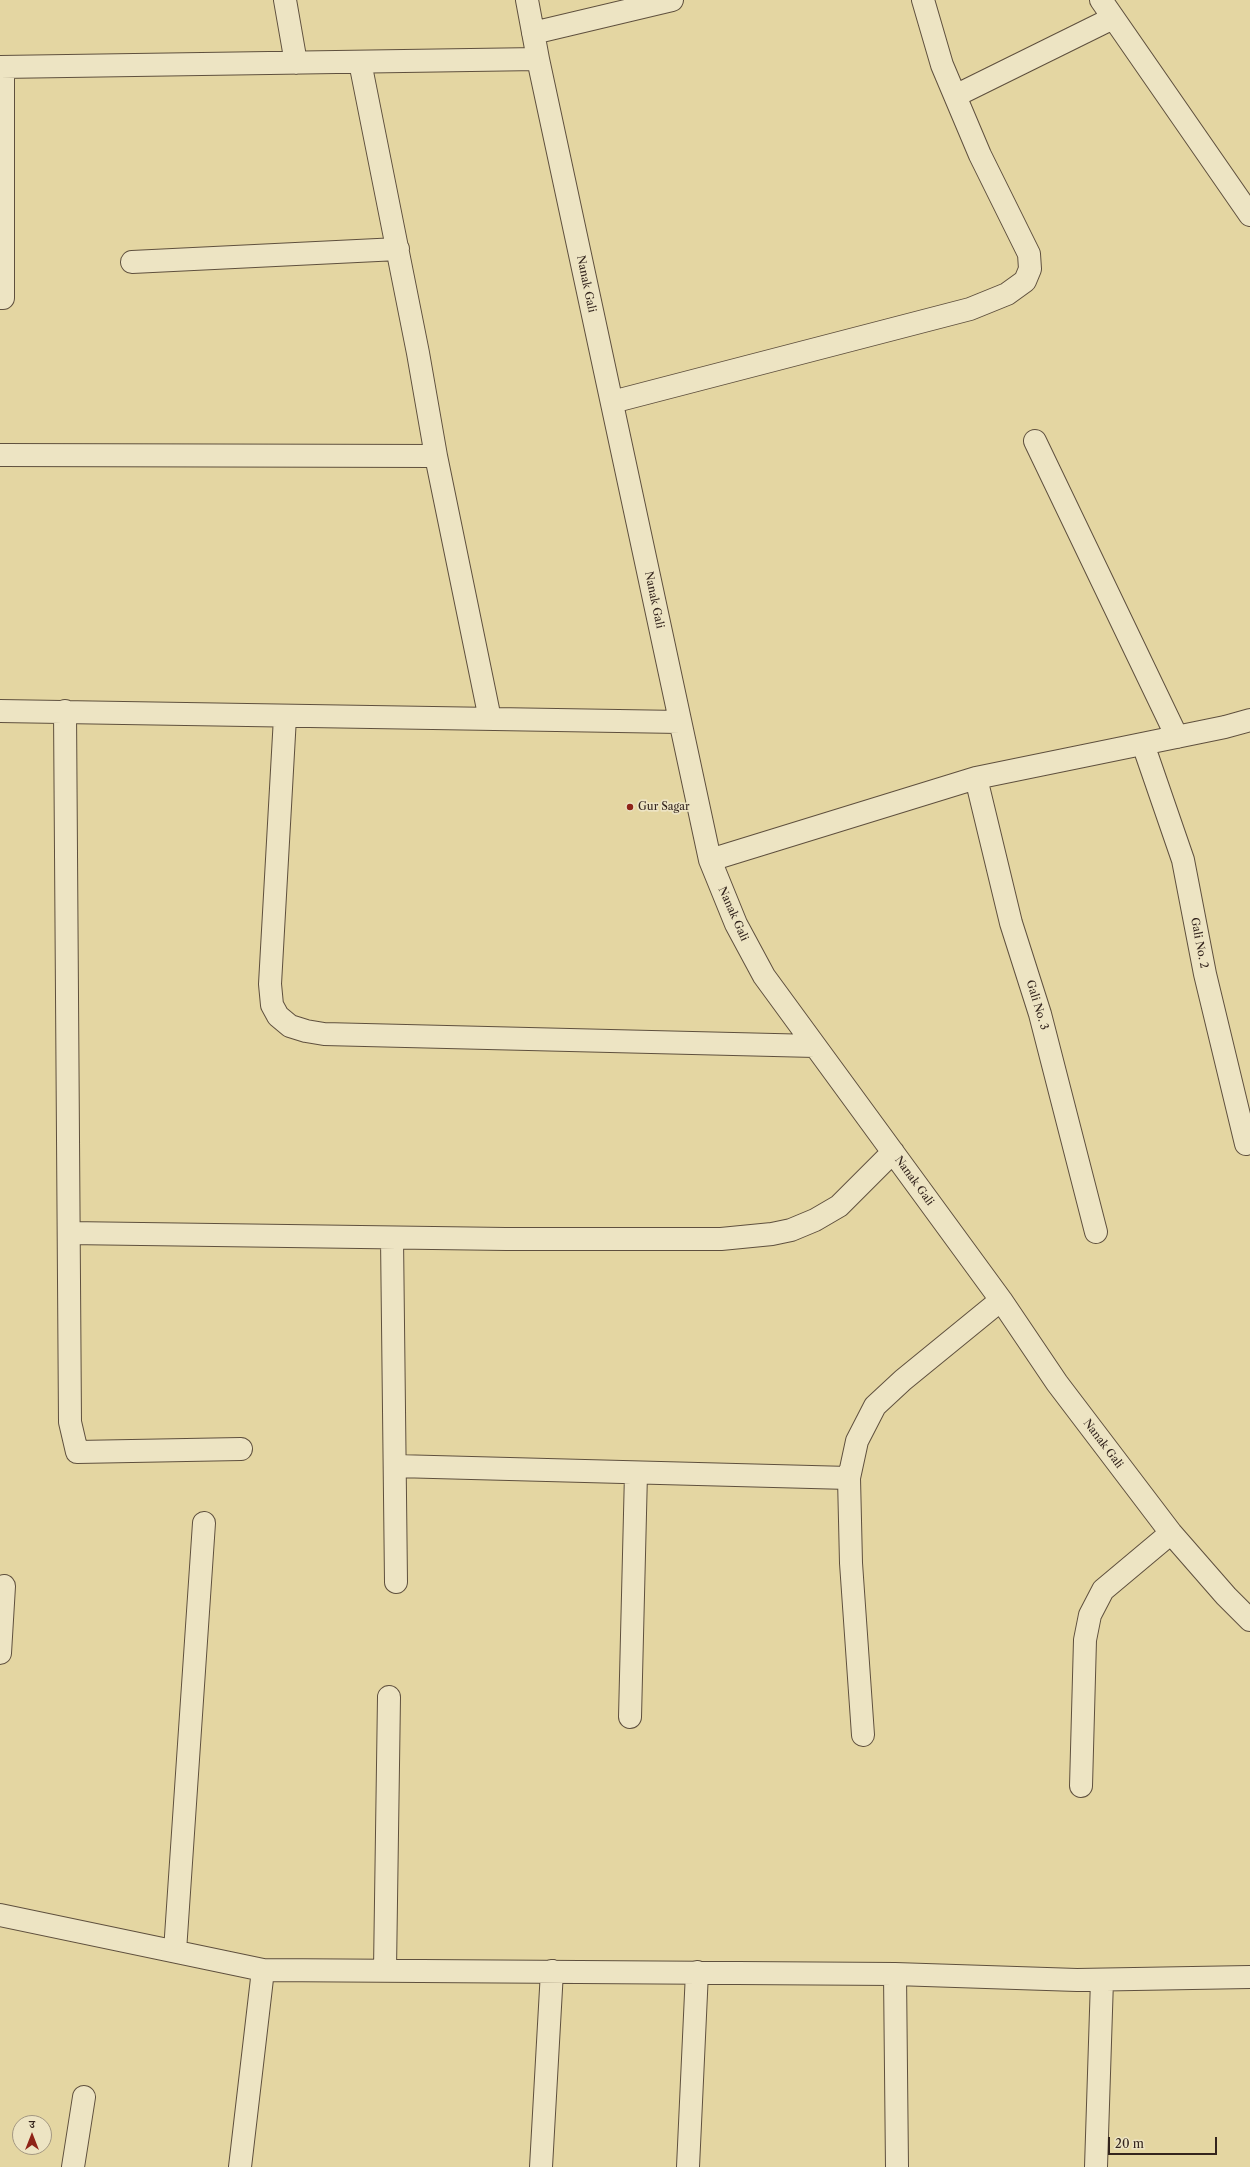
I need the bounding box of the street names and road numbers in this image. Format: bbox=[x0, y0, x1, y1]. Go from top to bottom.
street label: Nanak Gali bbox=[574, 254, 598, 314]
street label: Nanak Gali bbox=[642, 570, 666, 630]
street label: Nanak Gali bbox=[715, 885, 751, 943]
street label: Gali No. 2 bbox=[1188, 916, 1210, 970]
street label: Gali No. 3 bbox=[1023, 978, 1051, 1032]
street label: Nanak Gali bbox=[892, 1154, 936, 1208]
street label: Nanak Gali bbox=[1080, 1417, 1126, 1471]

